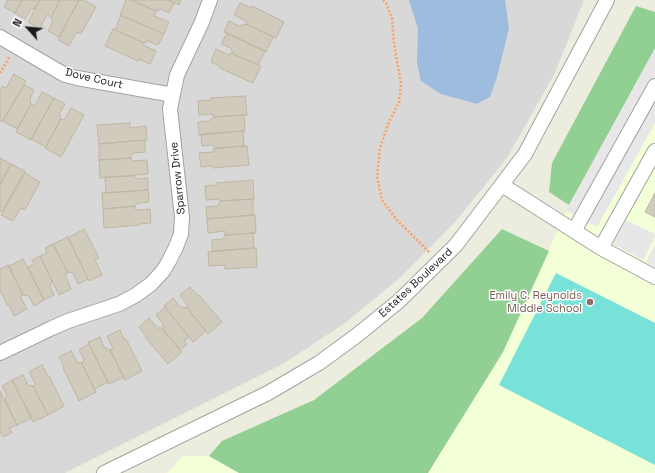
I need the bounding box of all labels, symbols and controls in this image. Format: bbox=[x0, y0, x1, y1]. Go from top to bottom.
north arrow bbox=[8, 8, 48, 48]
text: N bbox=[9, 16, 25, 29]
street label: Dove Court bbox=[64, 66, 124, 92]
street label: Sparrow Drive bbox=[168, 141, 188, 215]
street label: Estates Boulevard bbox=[376, 246, 456, 320]
place label: Emily C. Reynolds Middle School bbox=[489, 289, 582, 315]
marker: Emily C. Reynolds Middle School bbox=[585, 297, 595, 307]

